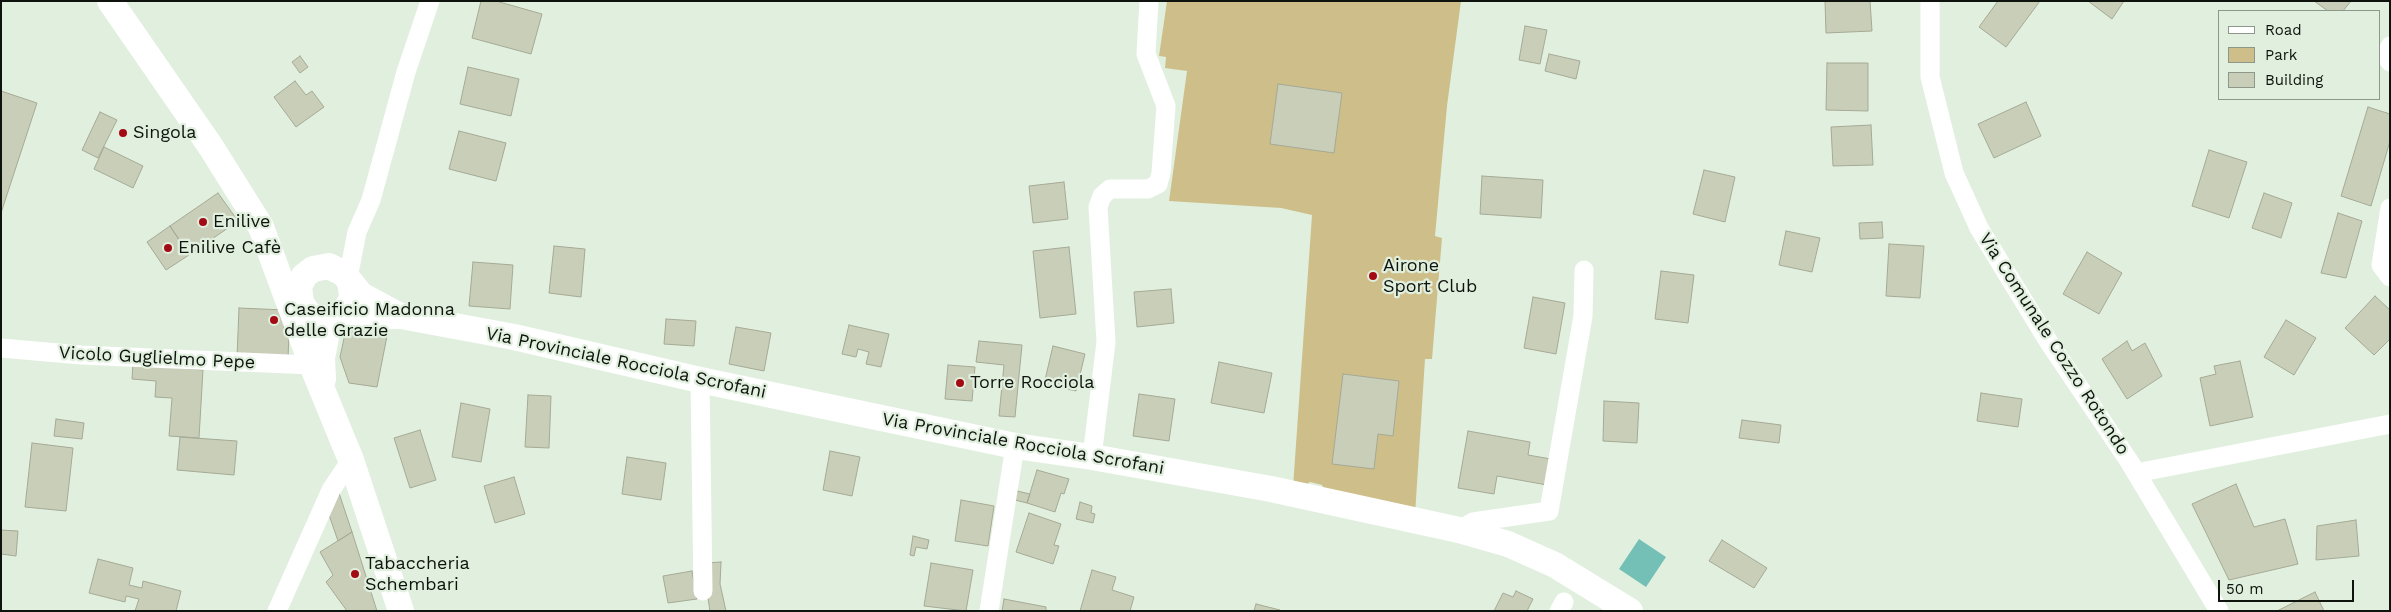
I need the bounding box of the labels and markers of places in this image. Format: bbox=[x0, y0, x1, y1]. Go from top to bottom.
place label: Singola bbox=[133, 122, 196, 144]
marker: Singola bbox=[117, 127, 129, 139]
place label: Enilive bbox=[213, 211, 270, 233]
marker: Enilive bbox=[197, 216, 209, 228]
place label: Enilive Cafè bbox=[178, 237, 281, 259]
marker: Enilive Cafè bbox=[162, 242, 174, 254]
place label: Airone Sport Club bbox=[1383, 255, 1477, 298]
marker: Airone Sport Club bbox=[1367, 270, 1379, 282]
place label: Caseificio Madonna delle Grazie bbox=[284, 299, 455, 342]
marker: Caseificio Madonna delle Grazie bbox=[268, 314, 280, 326]
place label: Torre Rocciola bbox=[970, 372, 1095, 394]
marker: Torre Rocciola bbox=[954, 377, 966, 389]
place label: Tabaccheria Schembari bbox=[365, 553, 470, 596]
marker: Tabaccheria Schembari bbox=[349, 568, 361, 580]

